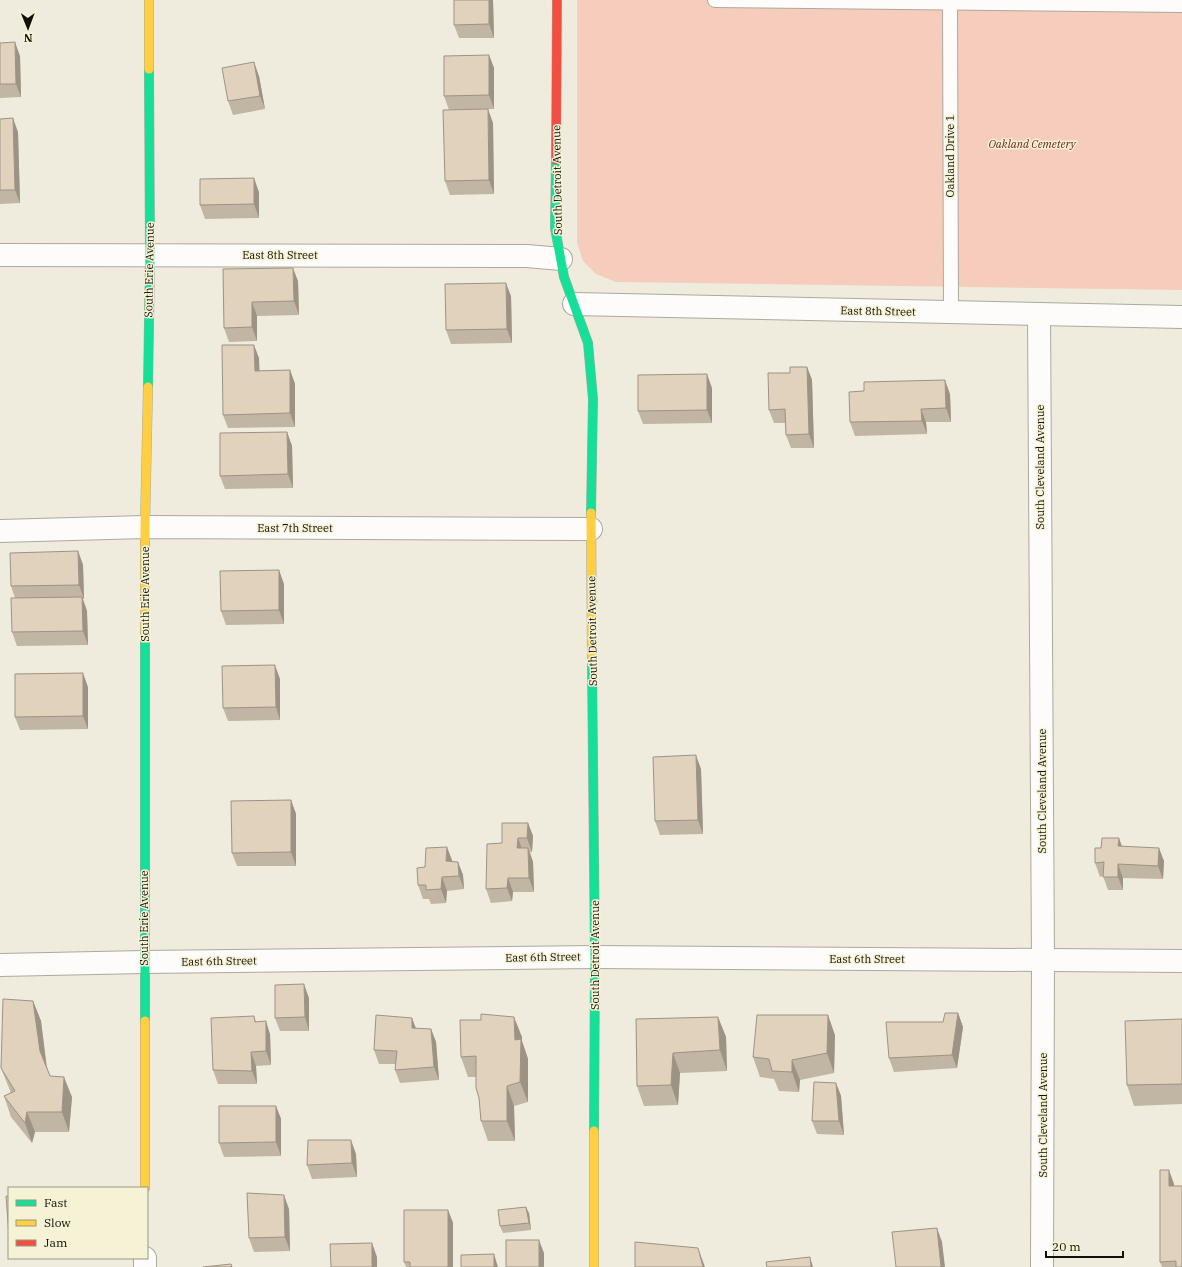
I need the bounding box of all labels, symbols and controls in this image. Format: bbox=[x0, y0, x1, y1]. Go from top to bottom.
north arrow bbox=[8, 8, 48, 48]
text: N bbox=[23, 31, 33, 45]
street label: Oakland Drive 1 bbox=[943, 115, 957, 197]
street label: South Detroit Avenue bbox=[549, 125, 565, 235]
park label: Oakland Cemetery bbox=[988, 137, 1077, 151]
street label: South Erie Avenue bbox=[141, 222, 157, 318]
street label: East 8th Street bbox=[242, 248, 318, 262]
street label: East 8th Street bbox=[840, 303, 916, 319]
street label: South Cleveland Avenue bbox=[1033, 404, 1047, 530]
street label: East 7th Street bbox=[257, 521, 333, 535]
street label: South Erie Avenue bbox=[138, 546, 152, 642]
street label: South Detroit Avenue bbox=[584, 576, 600, 686]
street label: South Cleveland Avenue bbox=[1035, 728, 1049, 854]
street label: South Erie Avenue bbox=[137, 870, 151, 966]
street label: South Detroit Avenue bbox=[588, 900, 602, 1010]
street label: East 6th Street bbox=[505, 949, 581, 965]
street label: East 6th Street bbox=[829, 952, 905, 966]
street label: East 6th Street bbox=[181, 953, 257, 969]
street label: South Cleveland Avenue bbox=[1036, 1052, 1050, 1178]
legend bbox=[8, 1187, 148, 1259]
text: Fast bbox=[44, 1195, 68, 1210]
text: Slow bbox=[44, 1215, 71, 1230]
scale bar bbox=[1046, 1233, 1123, 1259]
text: Jam bbox=[44, 1235, 68, 1250]
text: 20 m bbox=[1052, 1239, 1081, 1254]

